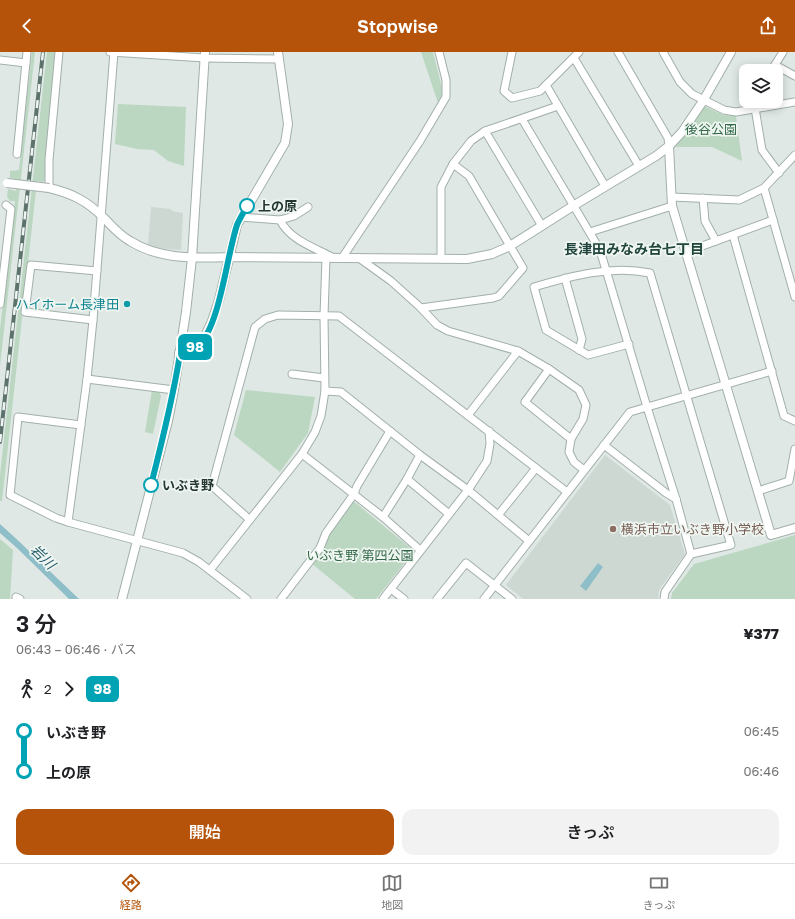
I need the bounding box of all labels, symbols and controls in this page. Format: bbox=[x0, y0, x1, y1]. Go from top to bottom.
icon: back bbox=[16, 15, 38, 37]
text: Stopwise bbox=[357, 15, 438, 37]
icon: share bbox=[757, 15, 779, 37]
map controls bbox=[739, 64, 783, 108]
button: layers bbox=[739, 64, 783, 108]
park label: 後谷公園 bbox=[685, 121, 737, 137]
marker: 上の原 bbox=[239, 198, 255, 214]
place label: 上の原 bbox=[258, 198, 297, 214]
district label: 長津田みなみ台七丁目 bbox=[564, 240, 704, 257]
place label: ハイホーム長津田 bbox=[16, 296, 119, 312]
marker: ハイホーム長津田 bbox=[122, 299, 132, 309]
line badge: 98 bbox=[177, 334, 213, 360]
text: 98 bbox=[186, 338, 204, 355]
marker: いぶき野 bbox=[143, 477, 159, 493]
place label: いぶき野 bbox=[162, 477, 214, 493]
place label: 横浜市立いぶき野小学校 bbox=[621, 521, 764, 537]
marker: 横浜市立いぶき野小学校 bbox=[608, 524, 618, 534]
water label: 岩川 bbox=[27, 541, 61, 574]
park label: いぶき野 第四公園 bbox=[306, 547, 414, 563]
text: 3 分 bbox=[16, 610, 57, 637]
text: ¥377 bbox=[744, 624, 779, 642]
text: 06:43 – 06:46 · バス bbox=[16, 641, 137, 657]
icon: walk bbox=[16, 678, 38, 700]
icon: forward bbox=[58, 678, 80, 700]
text: 98 bbox=[94, 680, 111, 697]
text: 2 bbox=[44, 681, 52, 697]
text: いぶき野 bbox=[46, 723, 106, 741]
text: 06:45 bbox=[744, 723, 779, 739]
text: 上の原 bbox=[46, 763, 91, 781]
text: 06:46 bbox=[743, 763, 779, 779]
button: 開始 bbox=[16, 809, 394, 855]
button: きっぷ bbox=[402, 809, 779, 855]
tab: 経路 bbox=[120, 872, 142, 912]
tab: 地図 bbox=[381, 872, 403, 912]
tab: きっぷ bbox=[643, 872, 675, 912]

